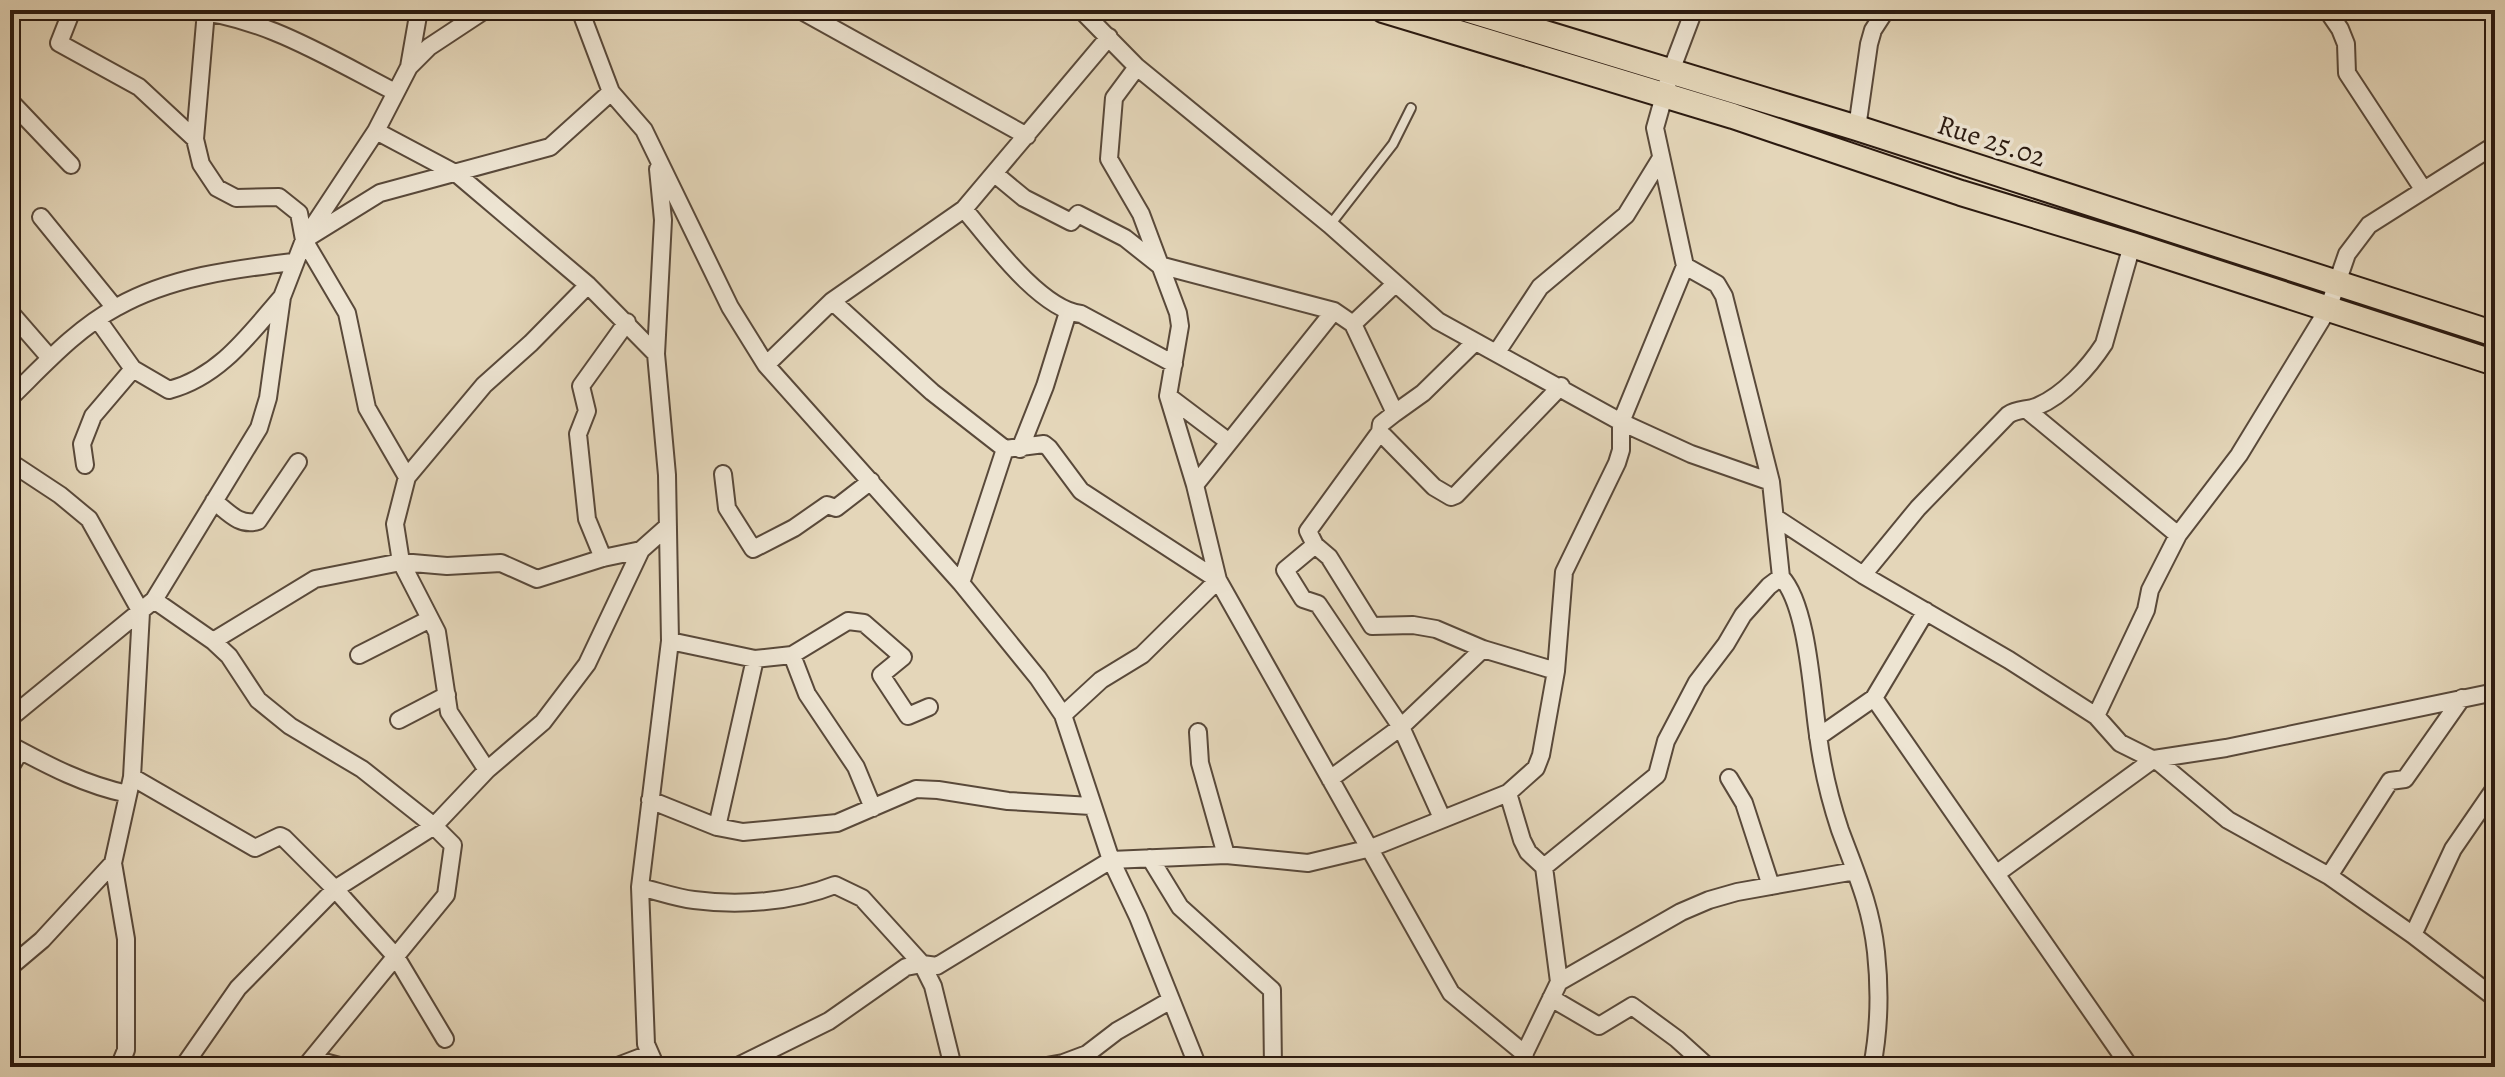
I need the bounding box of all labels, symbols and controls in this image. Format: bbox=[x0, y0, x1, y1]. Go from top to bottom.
street label: Rue 25.02 bbox=[1933, 106, 2051, 176]

